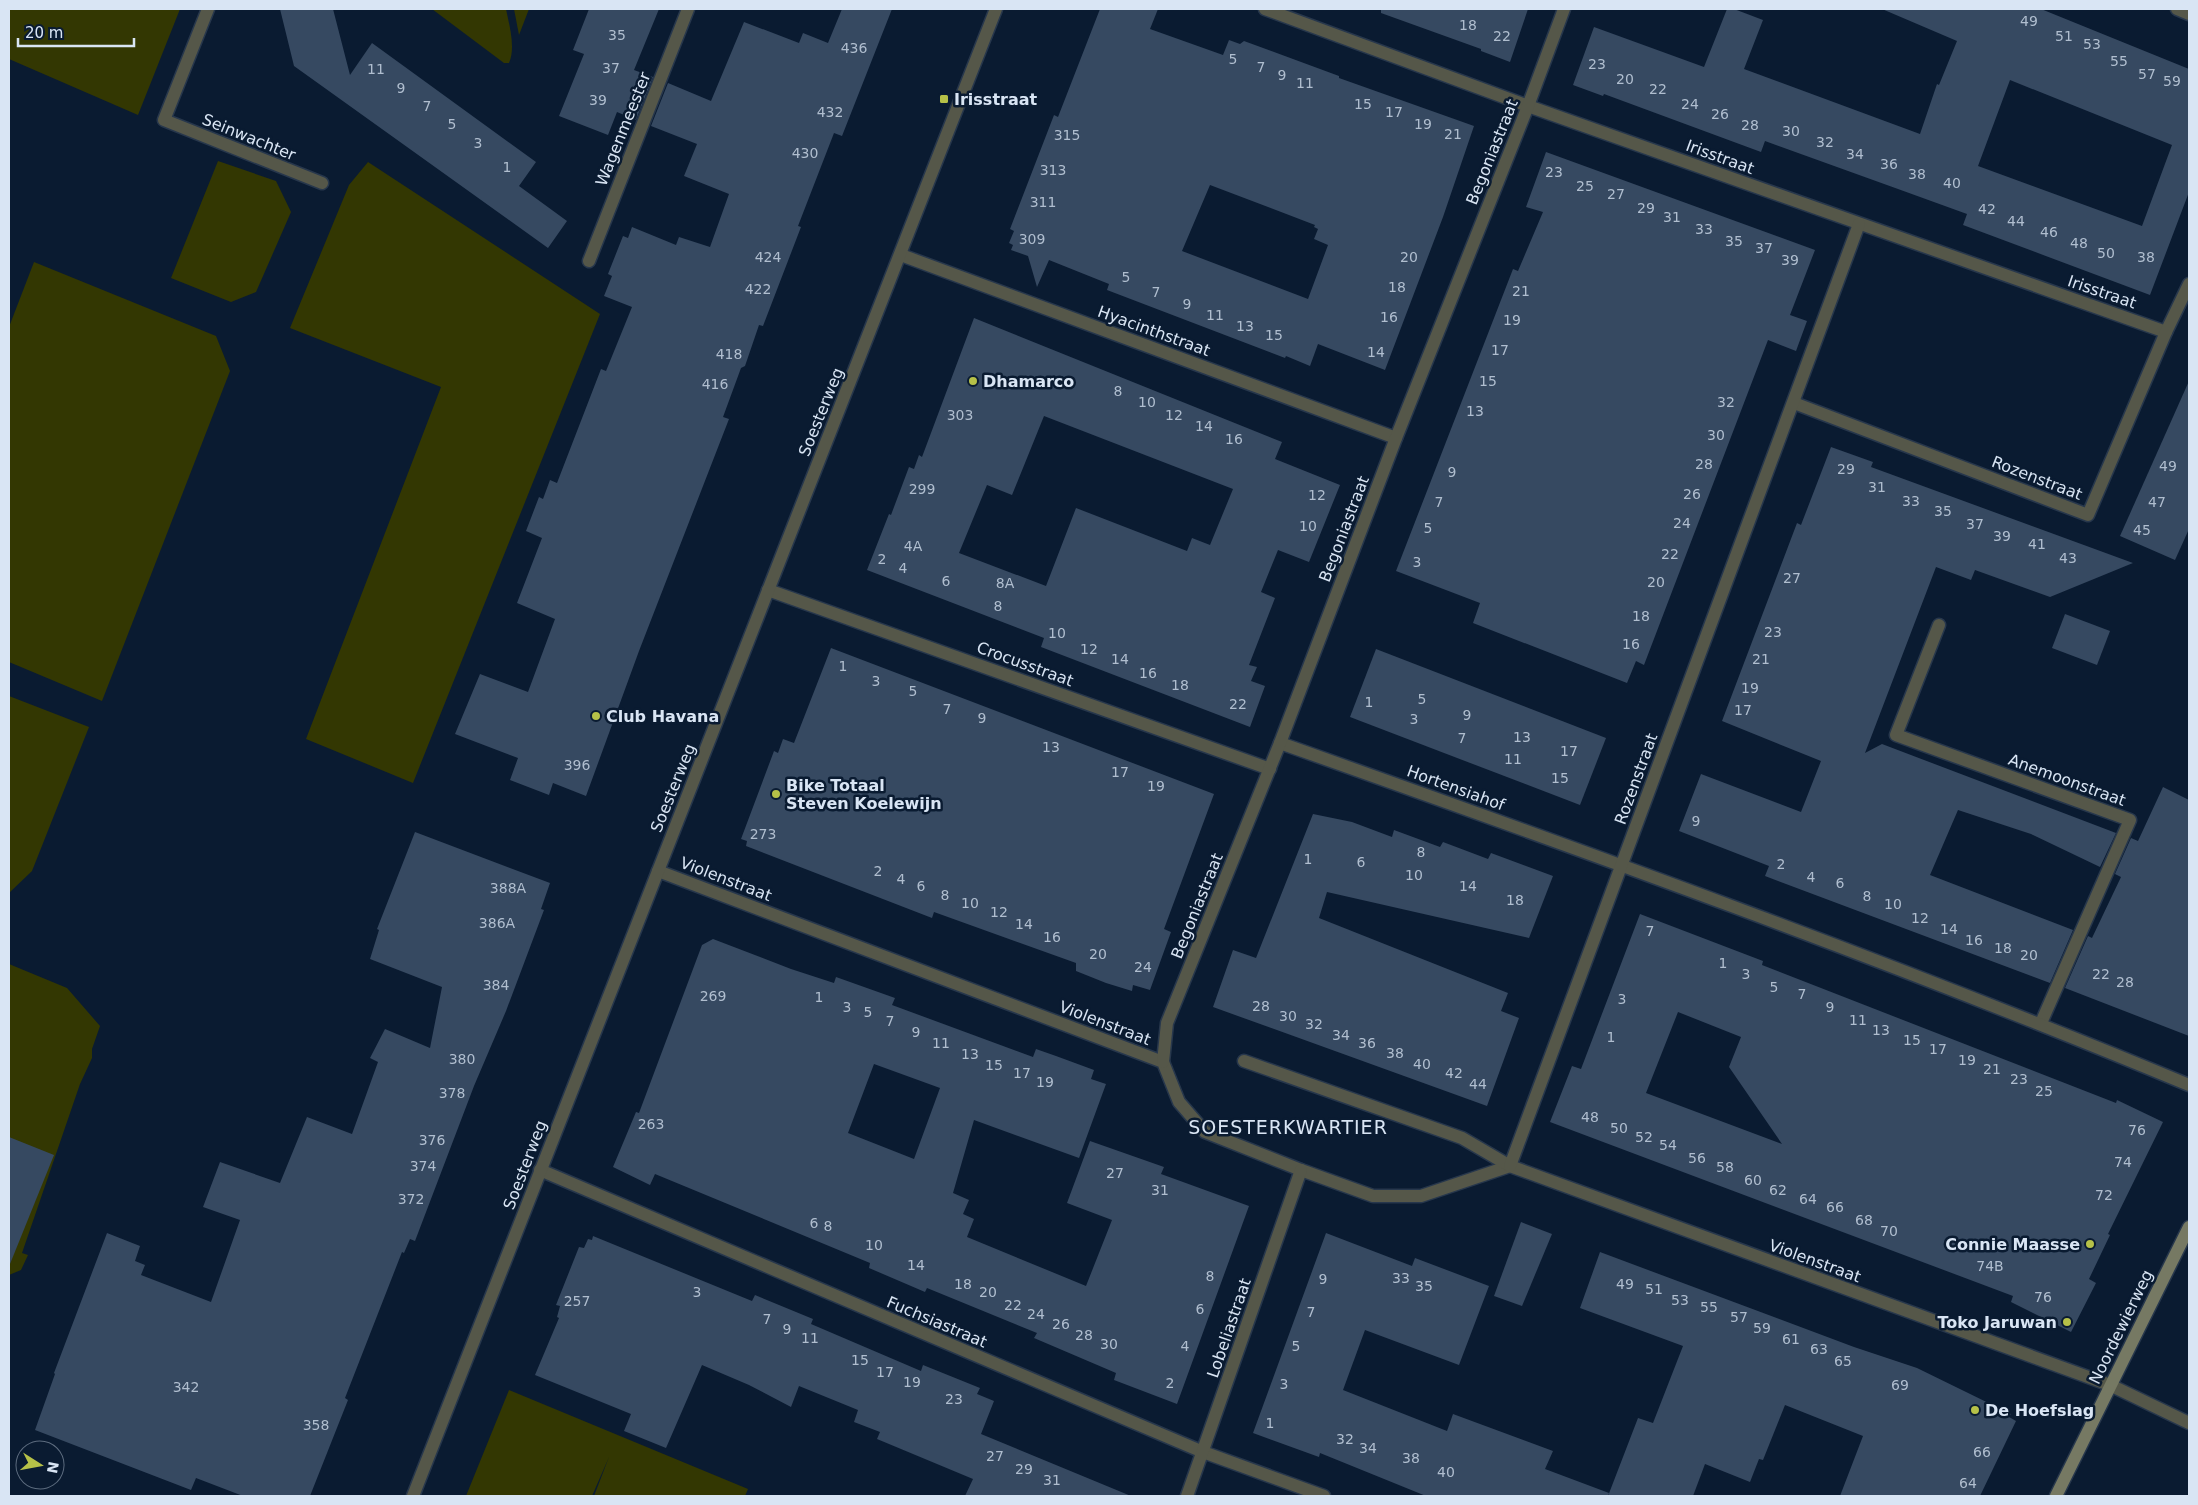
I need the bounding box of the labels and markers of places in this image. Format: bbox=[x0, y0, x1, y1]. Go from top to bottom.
place label: Irisstraat bbox=[954, 90, 1038, 109]
marker: Irisstraat bbox=[938, 93, 950, 105]
place label: Dhamarco bbox=[983, 372, 1074, 391]
marker: Dhamarco bbox=[967, 375, 979, 387]
place label: Club Havana bbox=[606, 707, 719, 726]
marker: Club Havana bbox=[590, 710, 602, 722]
place label: Bike Totaal Steven Koelewijn bbox=[786, 776, 942, 813]
marker: Bike Totaal Steven Koelewijn bbox=[770, 788, 782, 800]
place label: Connie Maasse bbox=[1945, 1235, 2080, 1254]
marker: Connie Maasse bbox=[2084, 1238, 2096, 1250]
place label: Toko Jaruwan bbox=[1937, 1313, 2057, 1332]
marker: Toko Jaruwan bbox=[2061, 1316, 2073, 1328]
place label: De Hoefslag bbox=[1985, 1401, 2094, 1420]
marker: De Hoefslag bbox=[1969, 1404, 1981, 1416]

